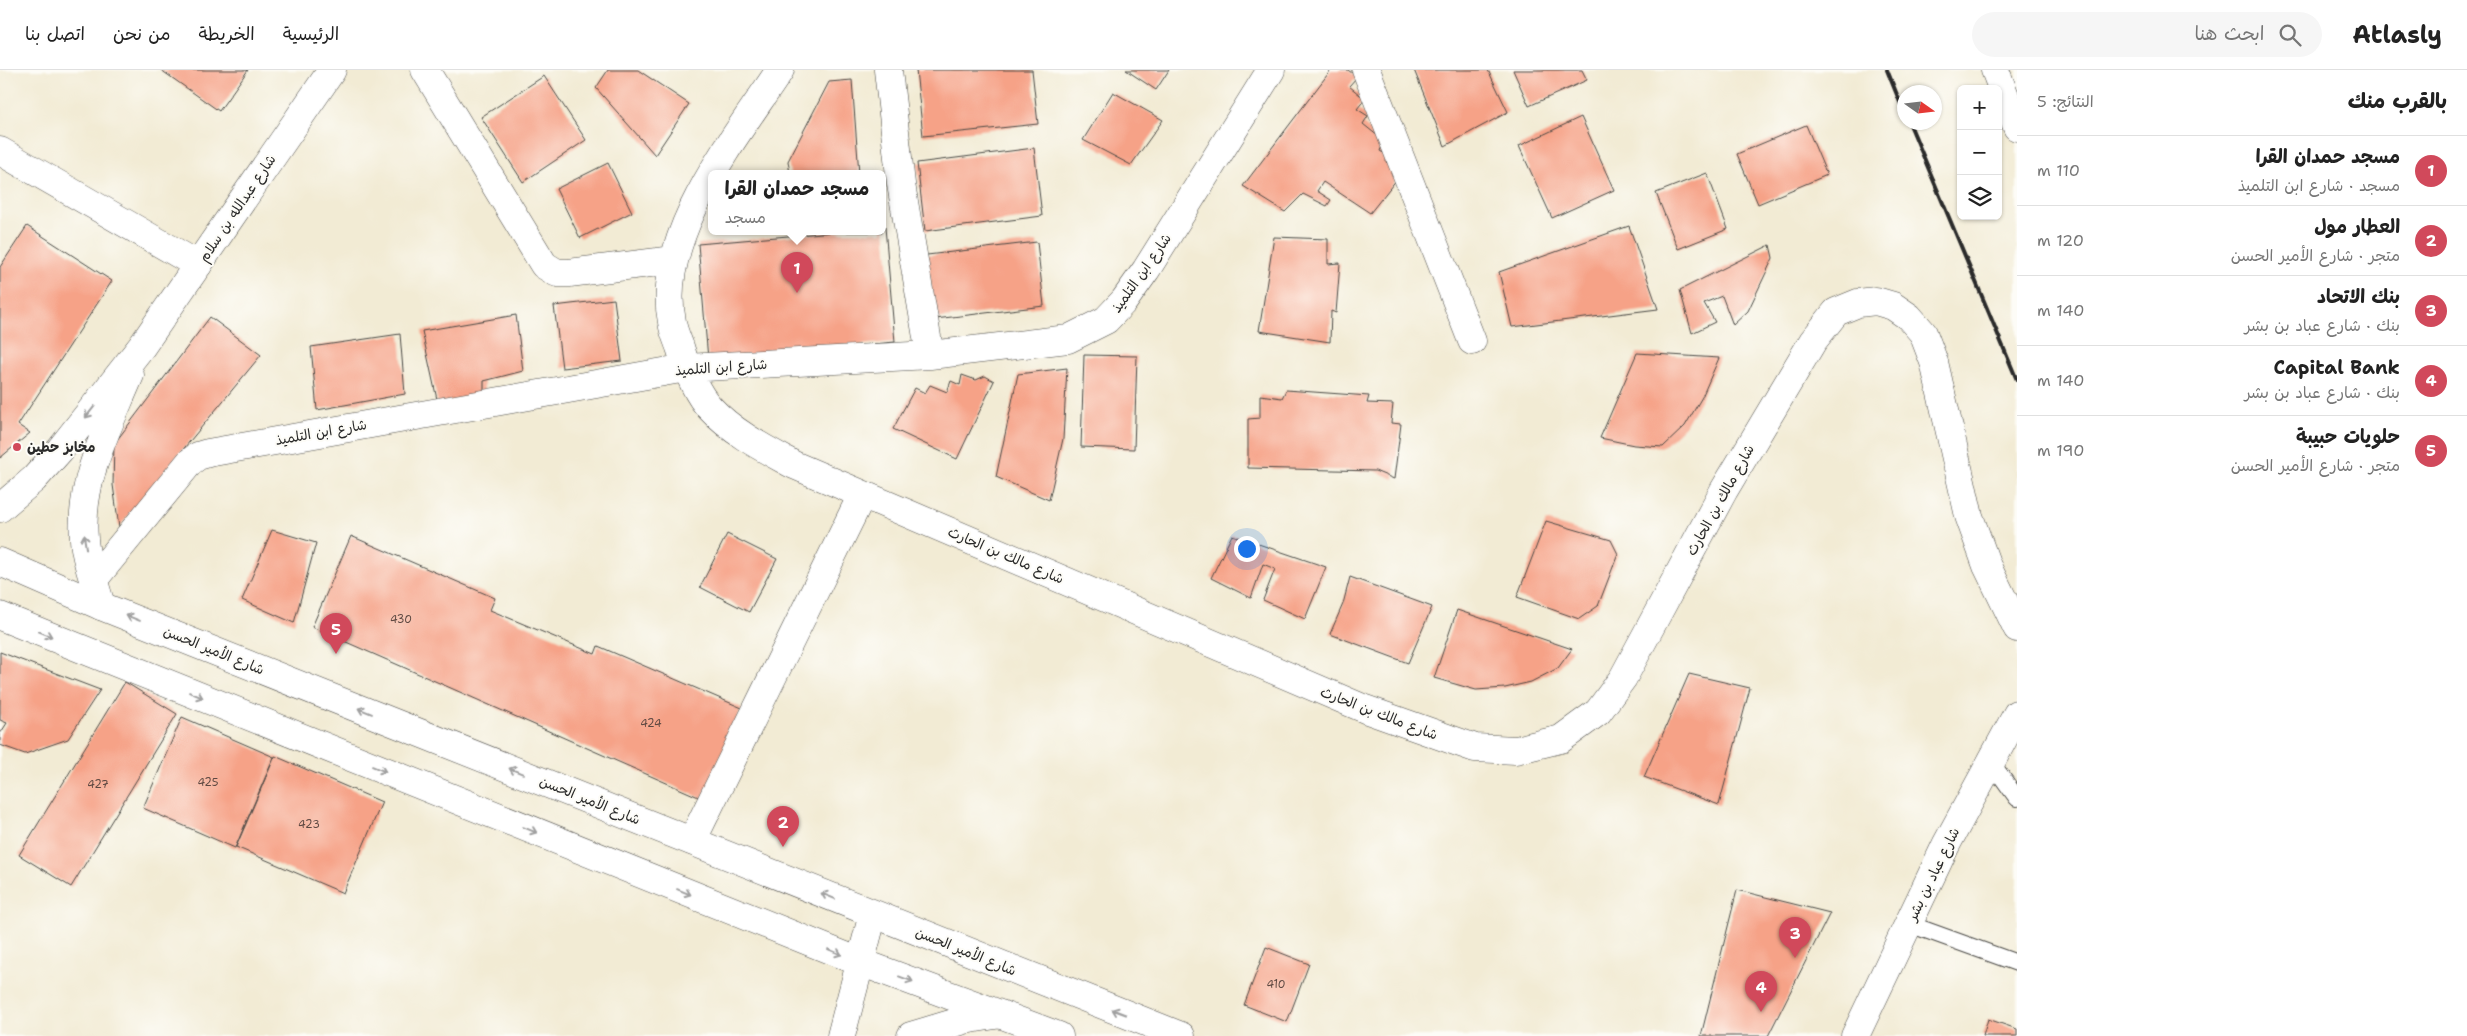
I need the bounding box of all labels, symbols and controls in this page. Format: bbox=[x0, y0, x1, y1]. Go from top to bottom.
search box bbox=[1972, 12, 2322, 57]
text: Atlasly bbox=[2352, 19, 2442, 51]
text: ابحث هنا bbox=[2194, 21, 2264, 46]
icon: search bbox=[2276, 21, 2304, 49]
text: اتصل بنا bbox=[25, 22, 85, 46]
text: من نحن bbox=[113, 22, 171, 46]
text: الخريطة bbox=[199, 22, 255, 46]
text: الرئيسية bbox=[283, 22, 339, 46]
north arrow bbox=[1897, 85, 1942, 130]
map controls bbox=[1957, 85, 2002, 220]
button: + bbox=[1957, 85, 2002, 130]
text: بالقرب منك bbox=[2348, 87, 2447, 115]
text: النتائج: 5 bbox=[2037, 91, 2094, 112]
button: − bbox=[1957, 130, 2002, 175]
text: مسجد حمدان القرا bbox=[2256, 144, 2400, 169]
street label: شارع عبدالله بن سلام bbox=[194, 151, 281, 266]
text: 110 m bbox=[2037, 160, 2080, 181]
text: 1 bbox=[2427, 160, 2435, 181]
popup bbox=[708, 170, 886, 235]
button: layers bbox=[1957, 175, 2002, 220]
text: مسجد · شارع ابن التلميذ bbox=[2238, 175, 2400, 196]
text: مسجد حمدان القرا bbox=[725, 176, 869, 201]
text: مسجد bbox=[725, 207, 766, 228]
text: العطار مول bbox=[2314, 214, 2400, 239]
street label: شارع ابن التلميذ bbox=[1107, 230, 1176, 317]
text: 120 m bbox=[2037, 230, 2084, 251]
text: 2 bbox=[2425, 230, 2437, 251]
text: متجر · شارع الأمير الحسن bbox=[2231, 245, 2400, 266]
pin: 1 bbox=[781, 252, 813, 293]
text: بنك الاتحاد bbox=[2317, 284, 2400, 309]
text: 140 m bbox=[2037, 300, 2085, 321]
text: 3 bbox=[2425, 300, 2437, 321]
text: بنك · شارع عباد بن بشر bbox=[2244, 315, 2400, 336]
street label: شارع ابن التلميذ bbox=[674, 355, 768, 380]
text: Capital Bank bbox=[2274, 355, 2400, 380]
text: 140 m bbox=[2037, 370, 2085, 391]
text: 4 bbox=[2425, 370, 2437, 391]
text: بنك · شارع عباد بن بشر bbox=[2244, 382, 2400, 403]
one-way arrow bbox=[84, 405, 95, 418]
street label: شارع ابن التلميذ bbox=[274, 415, 368, 450]
text: حلويات حبيبة bbox=[2296, 424, 2400, 449]
place label: مخابز حطين bbox=[27, 438, 95, 456]
text: 190 m bbox=[2037, 440, 2084, 461]
text: 5 bbox=[2426, 440, 2436, 461]
marker: مخابز حطين bbox=[11, 441, 23, 453]
street label: شارع مالك بن الحارث bbox=[1682, 441, 1759, 559]
text: متجر · شارع الأمير الحسن bbox=[2231, 455, 2400, 476]
street label: شارع مالك بن الحارث bbox=[945, 522, 1067, 588]
one-way arrow bbox=[79, 534, 89, 550]
your location bbox=[1234, 536, 1260, 562]
house number: 430 bbox=[390, 612, 412, 627]
one-way arrow bbox=[126, 613, 141, 623]
pin: 5 bbox=[320, 613, 352, 654]
street label: شارع الأمير الحسن bbox=[161, 622, 267, 679]
one-way arrow bbox=[37, 630, 52, 640]
street label: شارع مالك بن الحارث bbox=[1317, 682, 1440, 745]
one-way arrow bbox=[188, 691, 203, 701]
one-way arrow bbox=[358, 706, 373, 715]
house number: 424 bbox=[640, 716, 662, 731]
one-way arrow bbox=[371, 765, 386, 774]
one-way arrow bbox=[509, 766, 524, 775]
street label: شارع الأمير الحسن bbox=[537, 772, 643, 829]
house number: 425 bbox=[197, 775, 219, 790]
house number: 427 bbox=[87, 777, 109, 792]
pin: 2 bbox=[767, 806, 799, 847]
house number: 423 bbox=[298, 817, 320, 832]
street label: شارع عباد بن بشر bbox=[1902, 824, 1964, 925]
one-way arrow bbox=[522, 826, 537, 835]
one-way arrow bbox=[676, 887, 691, 897]
one-way arrow bbox=[821, 890, 836, 900]
pin: 3 bbox=[1779, 917, 1811, 958]
street label: شارع الأمير الحسن bbox=[913, 923, 1019, 980]
one-way arrow bbox=[827, 948, 842, 957]
pin: 4 bbox=[1745, 971, 1777, 1012]
one-way arrow bbox=[898, 975, 913, 984]
house number: 410 bbox=[1266, 977, 1286, 992]
one-way arrow bbox=[1112, 1007, 1127, 1016]

